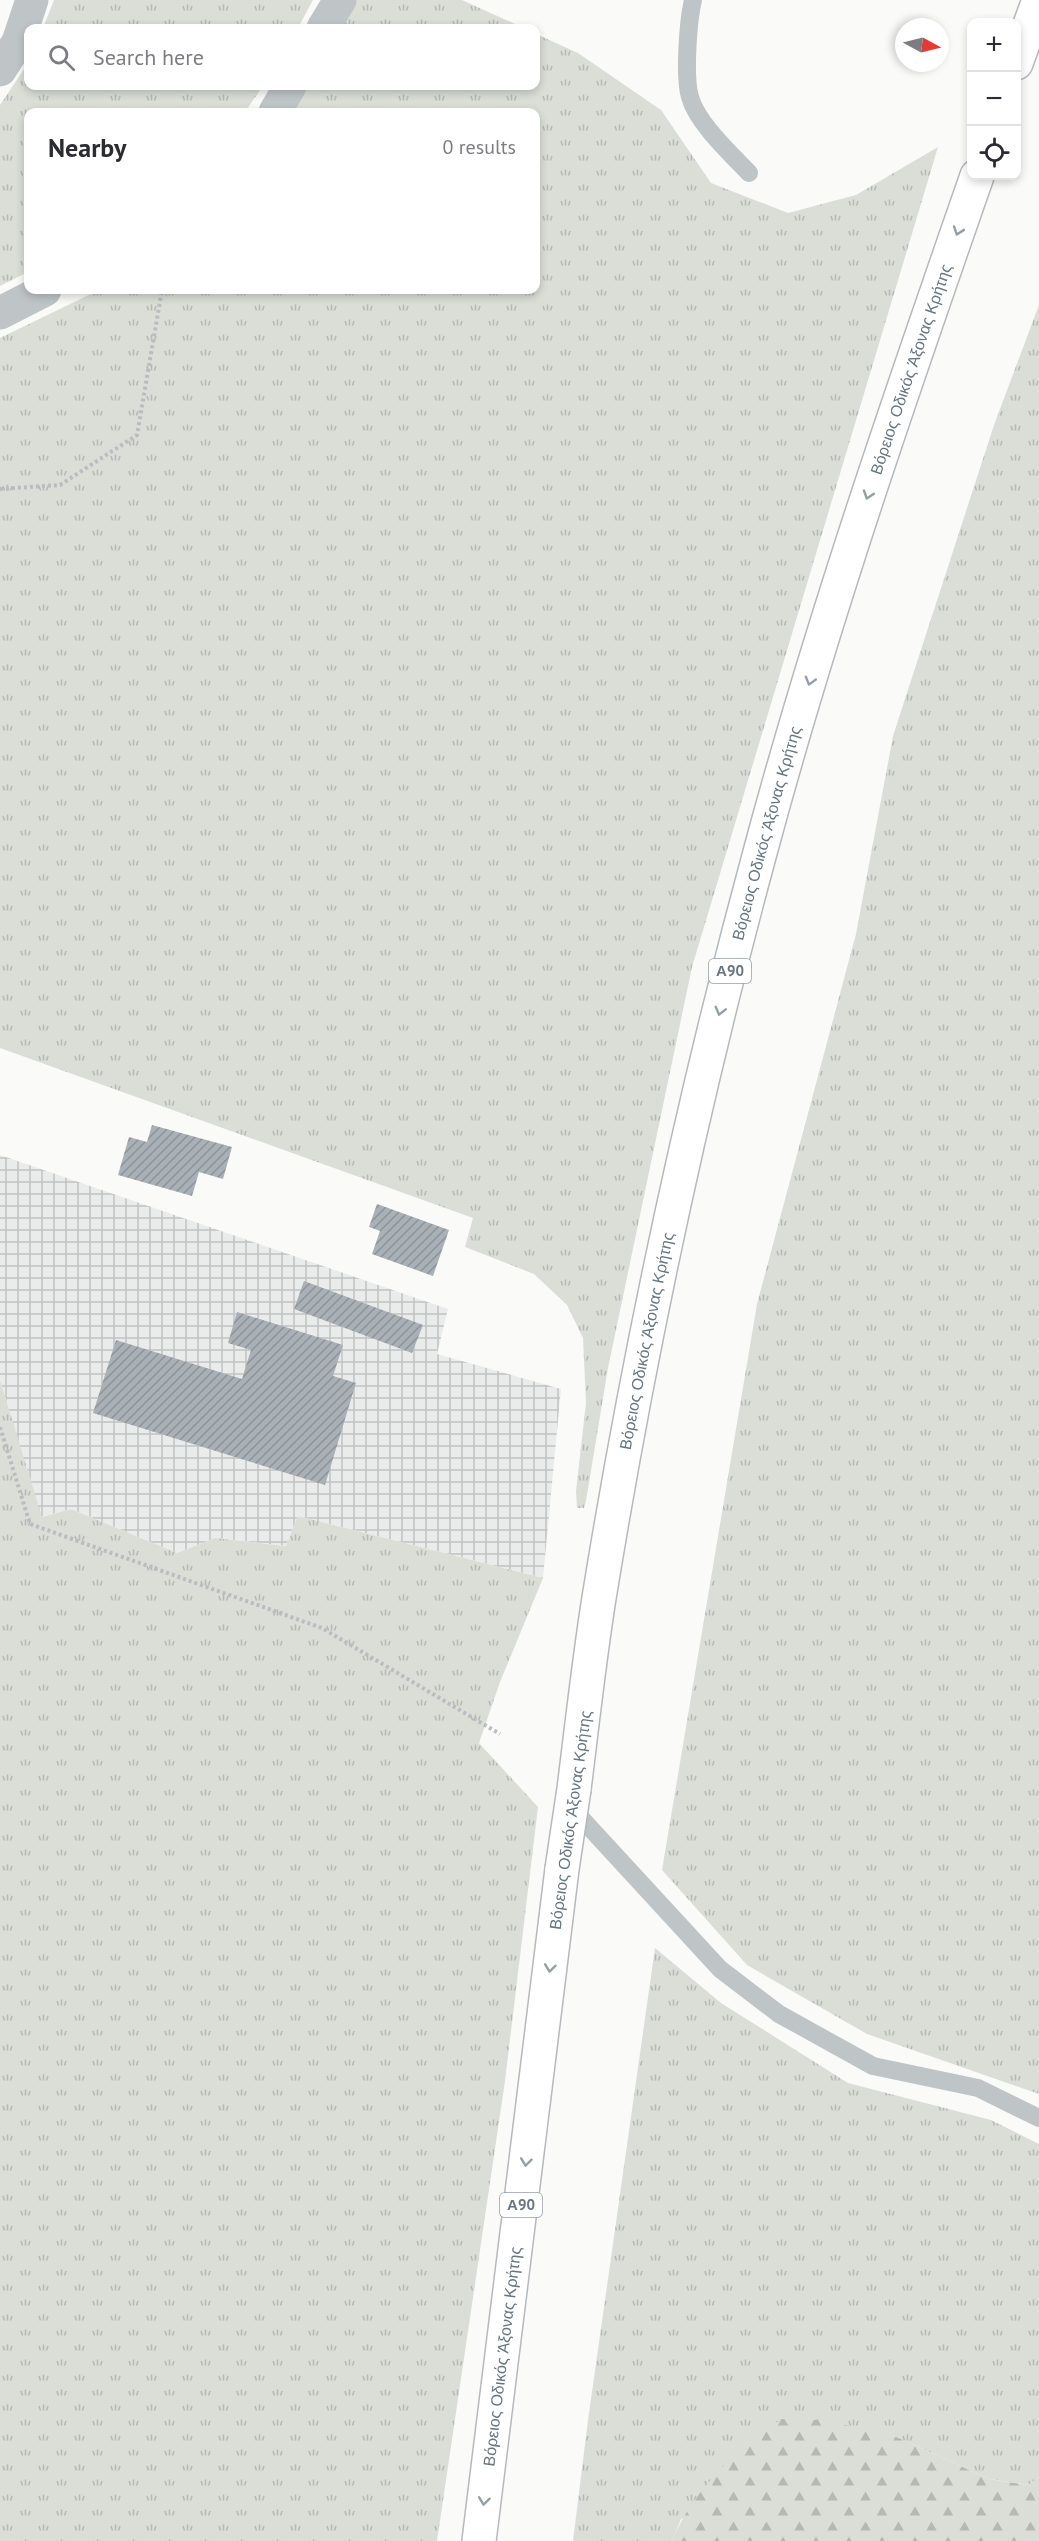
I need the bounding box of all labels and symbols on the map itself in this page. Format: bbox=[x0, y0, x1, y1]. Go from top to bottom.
north arrow bbox=[895, 18, 949, 72]
one-way arrow bbox=[952, 225, 965, 236]
street label: Βόρειος Οδικός Άξονας Κρήτης bbox=[865, 261, 956, 477]
one-way arrow bbox=[863, 489, 875, 500]
one-way arrow bbox=[805, 675, 817, 686]
street label: Βόρειος Οδικός Άξονας Κρήτης bbox=[727, 723, 805, 942]
road number: Α90 bbox=[709, 959, 751, 983]
one-way arrow bbox=[714, 1006, 727, 1016]
street label: Βόρειος Οδικός Άξονας Κρήτης bbox=[615, 1230, 678, 1451]
street label: Βόρειος Οδικός Άξονας Κρήτης bbox=[545, 1709, 595, 1931]
one-way arrow bbox=[544, 1964, 557, 1973]
one-way arrow bbox=[520, 2157, 533, 2166]
road number: Α90 bbox=[500, 2193, 542, 2217]
street label: Βόρειος Οδικός Άξονας Κρήτης bbox=[478, 2245, 525, 2467]
one-way arrow bbox=[478, 2497, 491, 2506]

